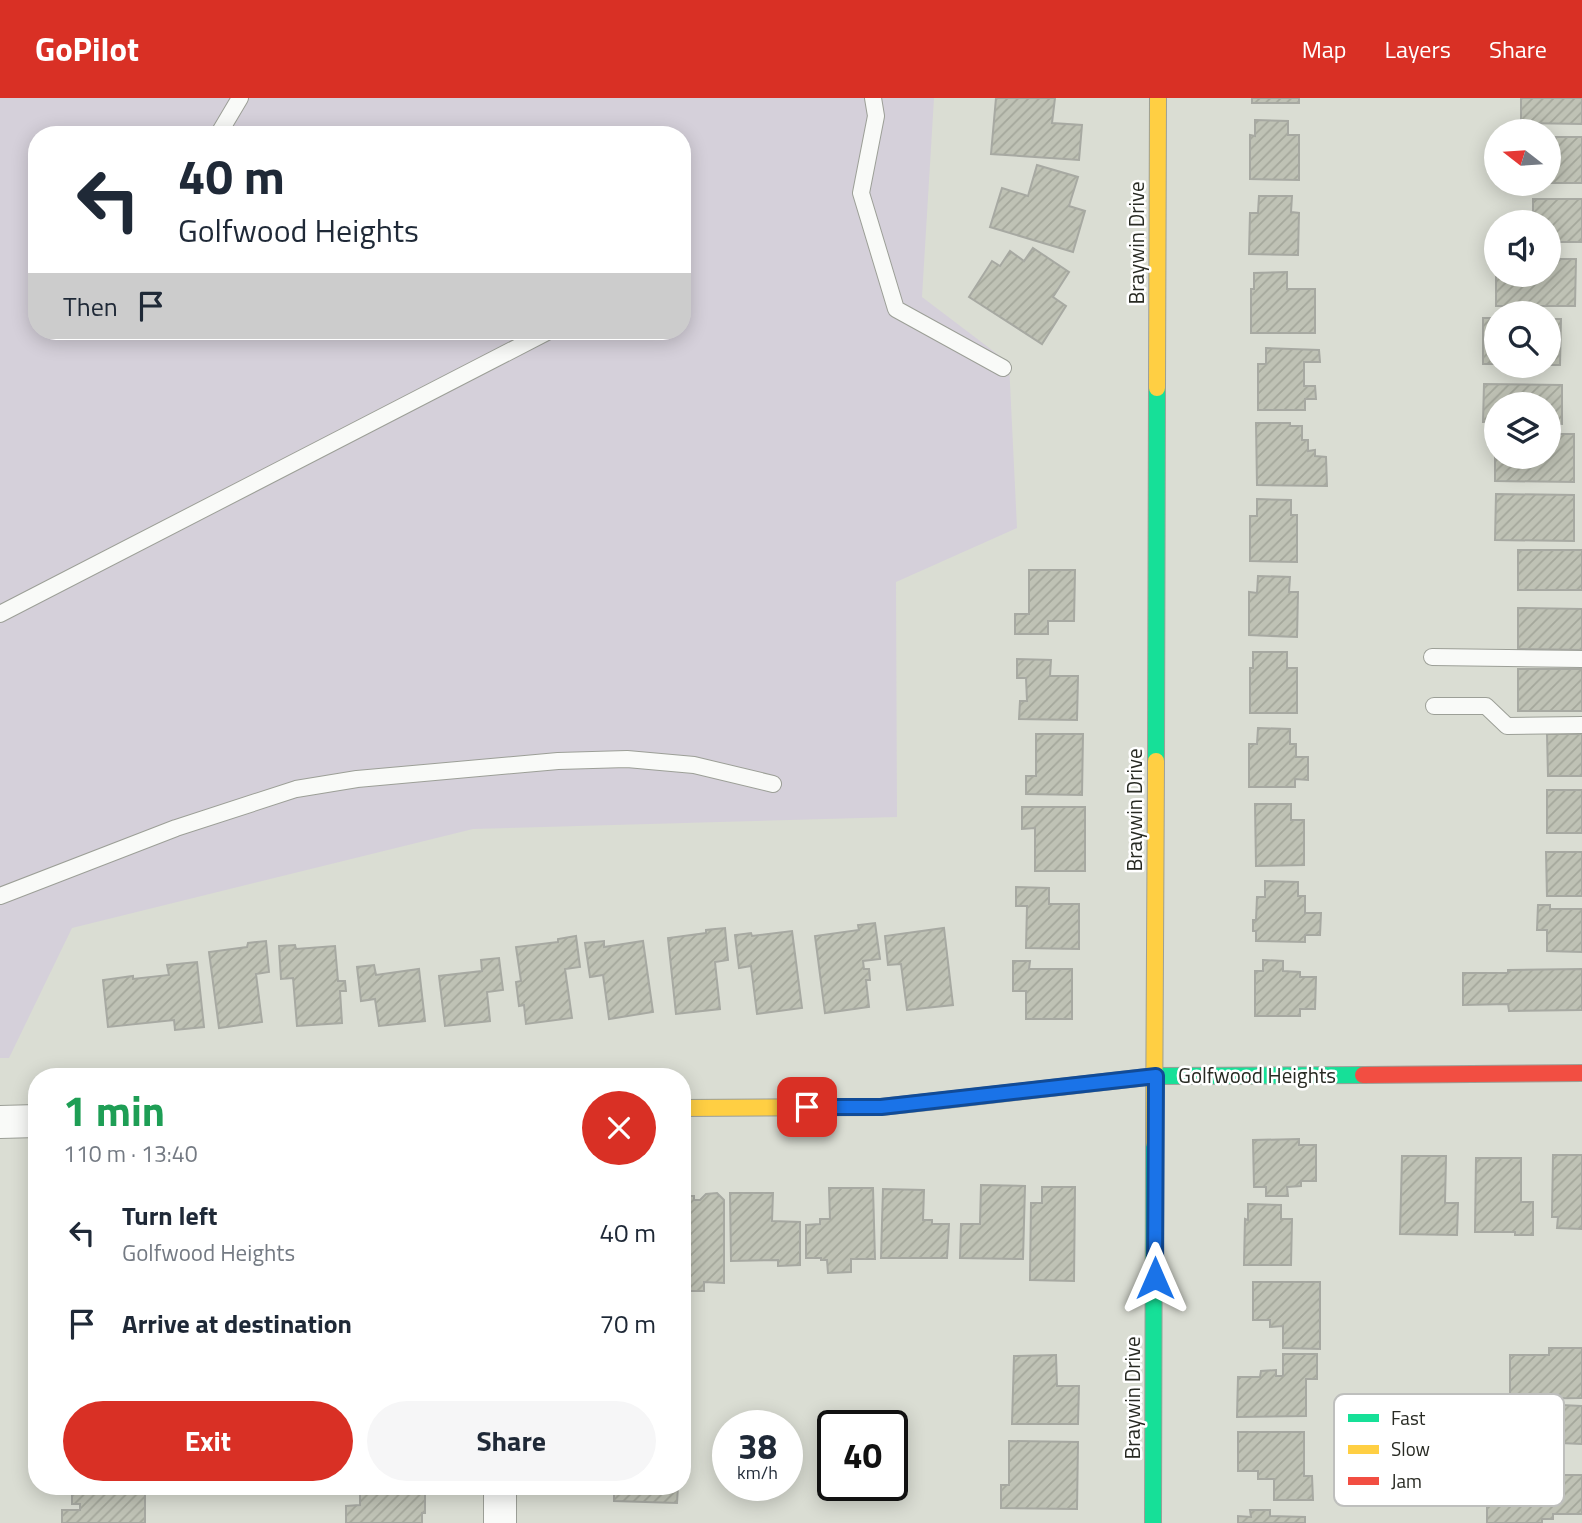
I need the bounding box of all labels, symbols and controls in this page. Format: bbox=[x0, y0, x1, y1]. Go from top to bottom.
text: GoPilot bbox=[35, 24, 139, 74]
text: Map bbox=[1302, 31, 1347, 67]
text: Layers bbox=[1385, 31, 1451, 67]
text: Share bbox=[1489, 31, 1547, 67]
north arrow bbox=[1484, 119, 1561, 196]
map controls bbox=[1484, 119, 1561, 469]
text: 40 m bbox=[178, 138, 285, 213]
icon: left bbox=[63, 154, 154, 245]
street label: Braywin Drive bbox=[1120, 181, 1152, 305]
text: Golfwood Heights bbox=[178, 206, 419, 254]
button: sound bbox=[1484, 210, 1561, 287]
text: Then bbox=[63, 287, 118, 326]
icon: arrive bbox=[132, 287, 170, 325]
button: search bbox=[1484, 301, 1561, 378]
button: layers bbox=[1484, 392, 1561, 469]
street label: Braywin Drive bbox=[1118, 748, 1150, 872]
street label: Golfwood Heights bbox=[1178, 1059, 1336, 1091]
pin bbox=[777, 1077, 837, 1137]
text: 1 min bbox=[63, 1078, 165, 1142]
icon: arrive bbox=[788, 1088, 826, 1126]
button: close bbox=[582, 1091, 656, 1165]
text: 110 m · 13:40 bbox=[63, 1136, 198, 1171]
text: Turn left bbox=[122, 1196, 217, 1235]
text: 40 m bbox=[599, 1213, 656, 1252]
icon: left bbox=[63, 1214, 101, 1252]
text: Golfwood Heights bbox=[122, 1235, 295, 1270]
position arrow bbox=[1118, 1241, 1192, 1315]
text: Arrive at destination bbox=[122, 1304, 352, 1343]
text: 70 m bbox=[599, 1304, 656, 1343]
icon: arrive bbox=[63, 1305, 101, 1343]
street label: Braywin Drive bbox=[1116, 1336, 1148, 1460]
legend bbox=[1334, 1394, 1564, 1506]
button: Exit bbox=[63, 1401, 353, 1481]
button: Share bbox=[367, 1401, 656, 1481]
text: Fast bbox=[1391, 1403, 1426, 1432]
speed limit sign: 40 bbox=[817, 1410, 908, 1501]
text: 38 bbox=[738, 1419, 777, 1473]
text: Slow bbox=[1391, 1434, 1430, 1463]
text: km/h bbox=[737, 1459, 778, 1486]
text: Jam bbox=[1391, 1466, 1422, 1495]

